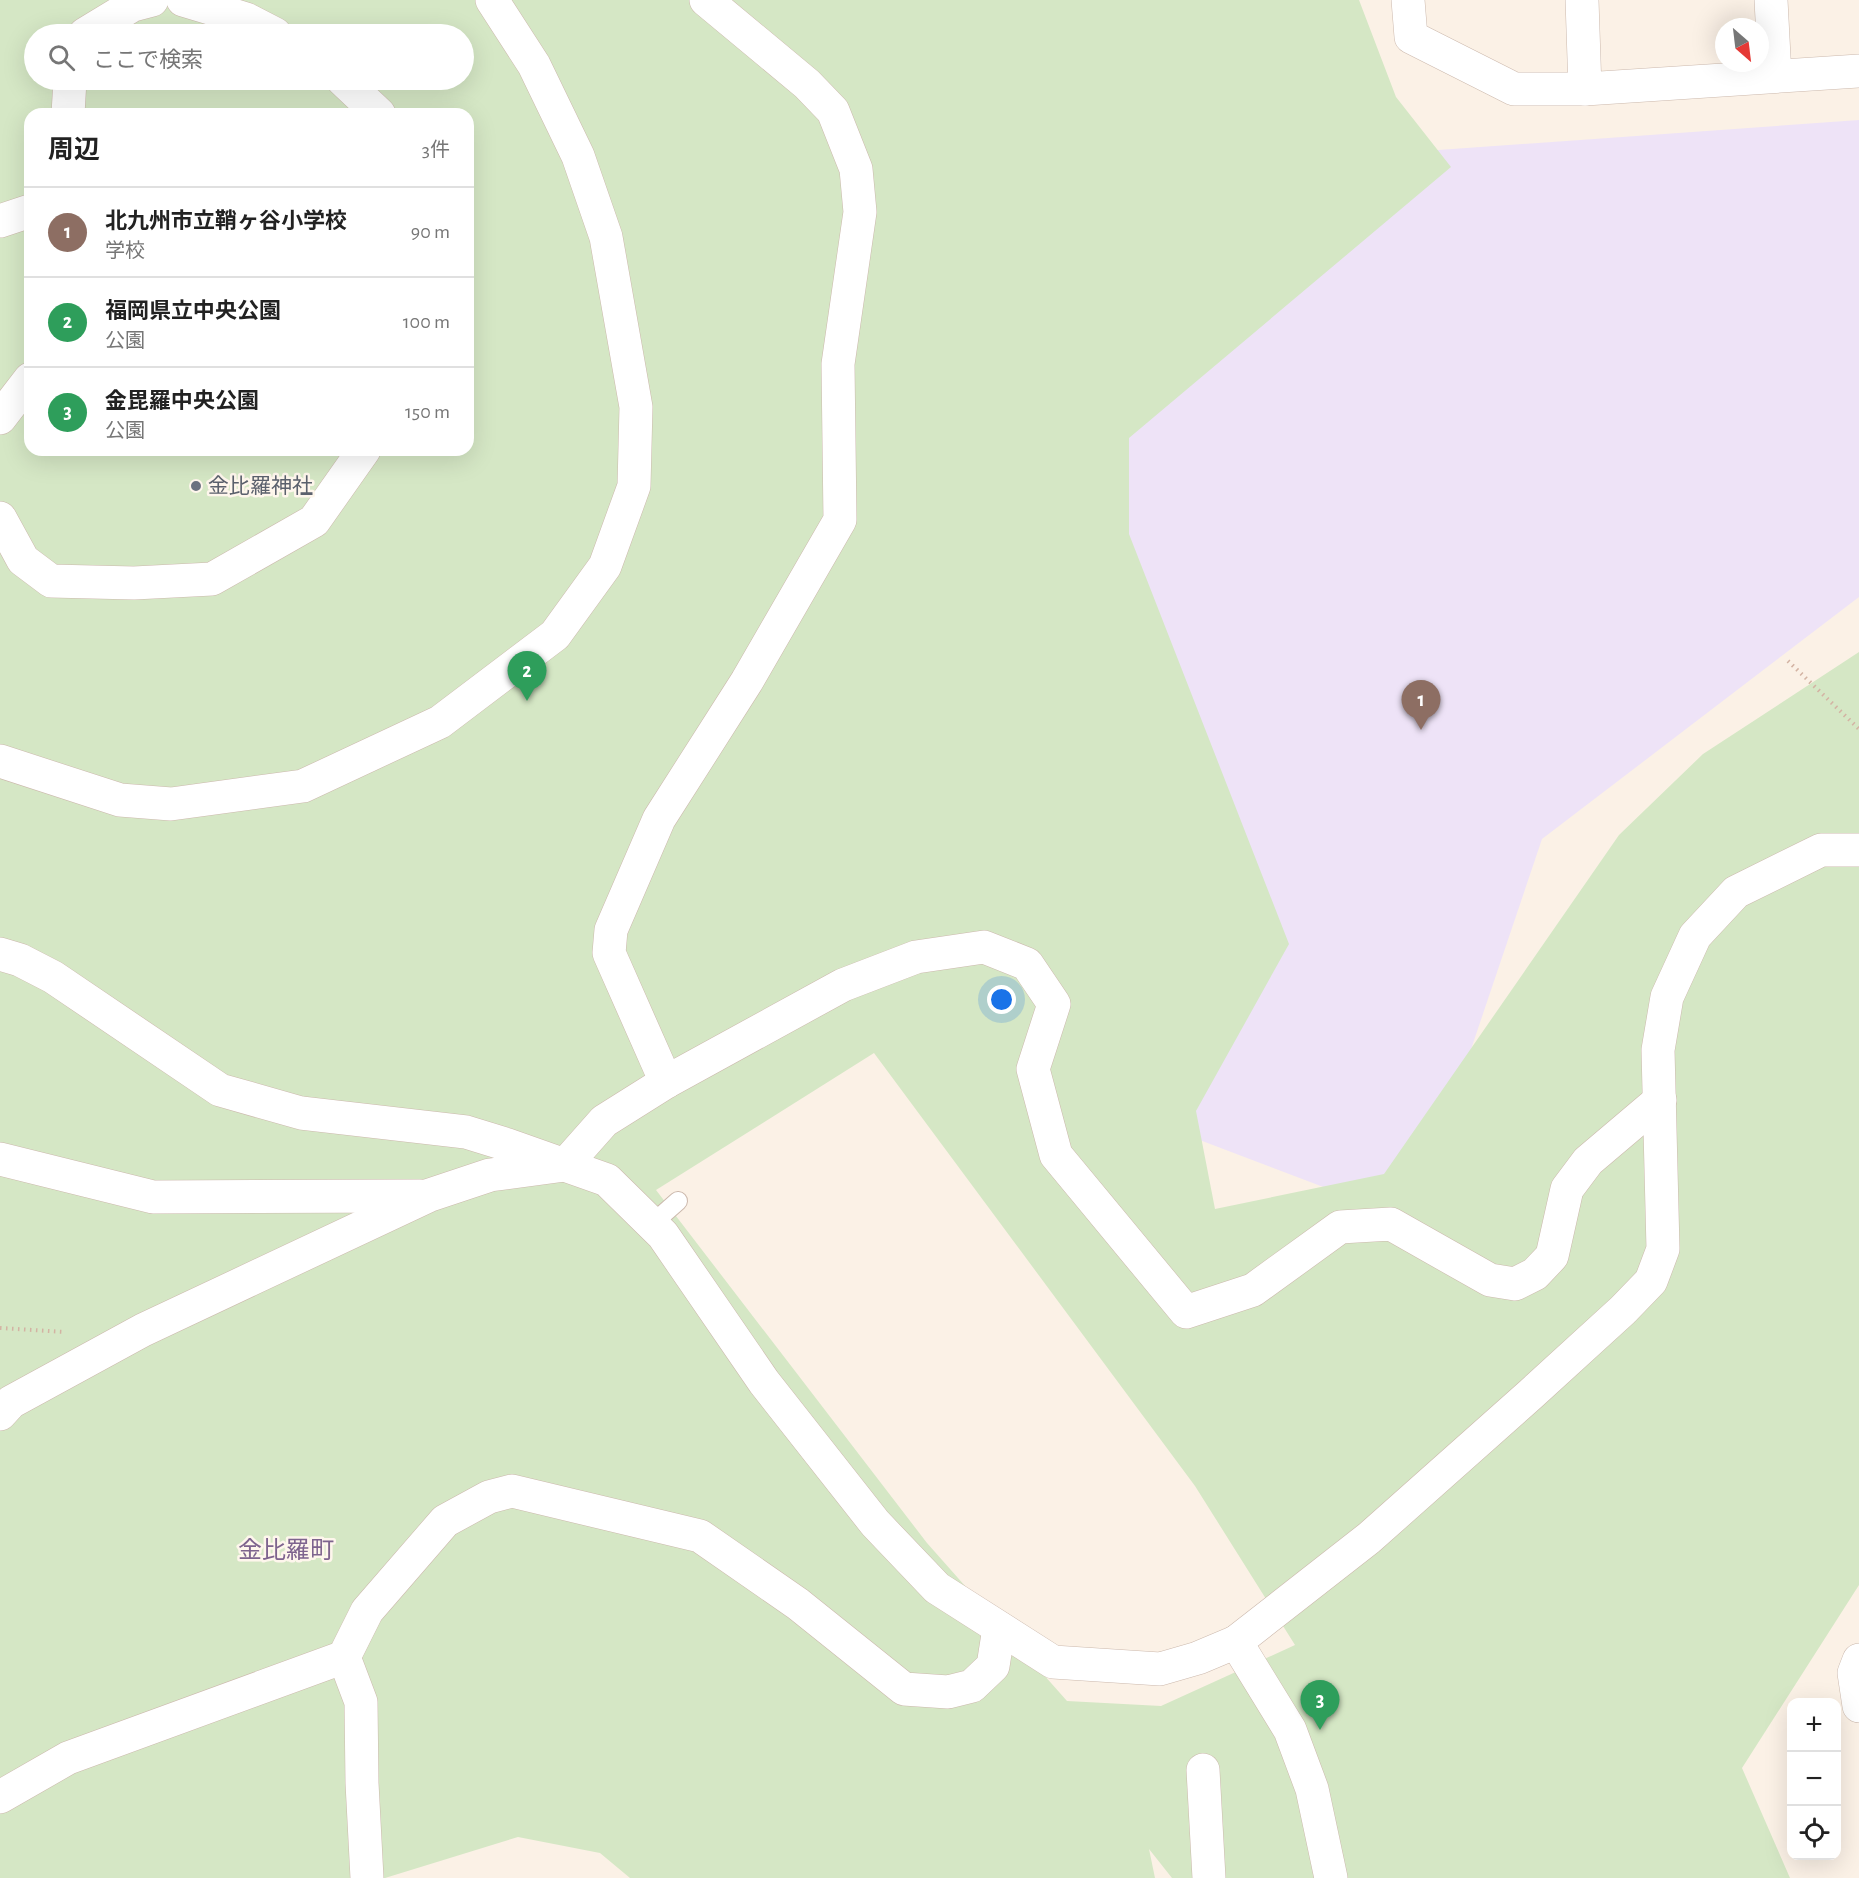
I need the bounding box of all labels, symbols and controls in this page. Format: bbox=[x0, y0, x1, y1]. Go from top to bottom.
north arrow bbox=[1715, 18, 1769, 72]
search box bbox=[24, 24, 474, 90]
icon: search bbox=[45, 41, 78, 74]
text: ここで検索 bbox=[93, 49, 203, 71]
text: 周辺 bbox=[48, 137, 100, 163]
text: 3件 bbox=[422, 140, 450, 160]
text: 北九州市立鞘ヶ谷小学校 bbox=[105, 210, 347, 232]
text: 1 bbox=[64, 222, 71, 242]
text: 90 m bbox=[411, 222, 450, 242]
text: 学校 bbox=[105, 241, 145, 261]
text: 福岡県立中央公園 bbox=[105, 300, 281, 322]
text: 2 bbox=[63, 312, 72, 332]
text: 100 m bbox=[403, 312, 450, 332]
text: 公園 bbox=[105, 331, 145, 351]
text: 金毘羅中央公園 bbox=[105, 390, 259, 412]
text: 3 bbox=[63, 402, 72, 422]
text: 150 m bbox=[405, 402, 450, 422]
text: 公園 bbox=[105, 421, 145, 441]
place label: 金比羅神社 bbox=[208, 475, 313, 497]
marker: 金比羅神社 bbox=[189, 479, 203, 493]
pin: 2 bbox=[508, 652, 546, 701]
pin: 1 bbox=[1402, 680, 1440, 730]
your location bbox=[987, 985, 1016, 1014]
district label: 金比羅町 bbox=[238, 1537, 334, 1563]
pin: 3 bbox=[1300, 1680, 1340, 1730]
map controls bbox=[1787, 1698, 1841, 1860]
button: + bbox=[1787, 1698, 1841, 1752]
button: − bbox=[1787, 1752, 1841, 1806]
button: locate bbox=[1787, 1806, 1841, 1860]

